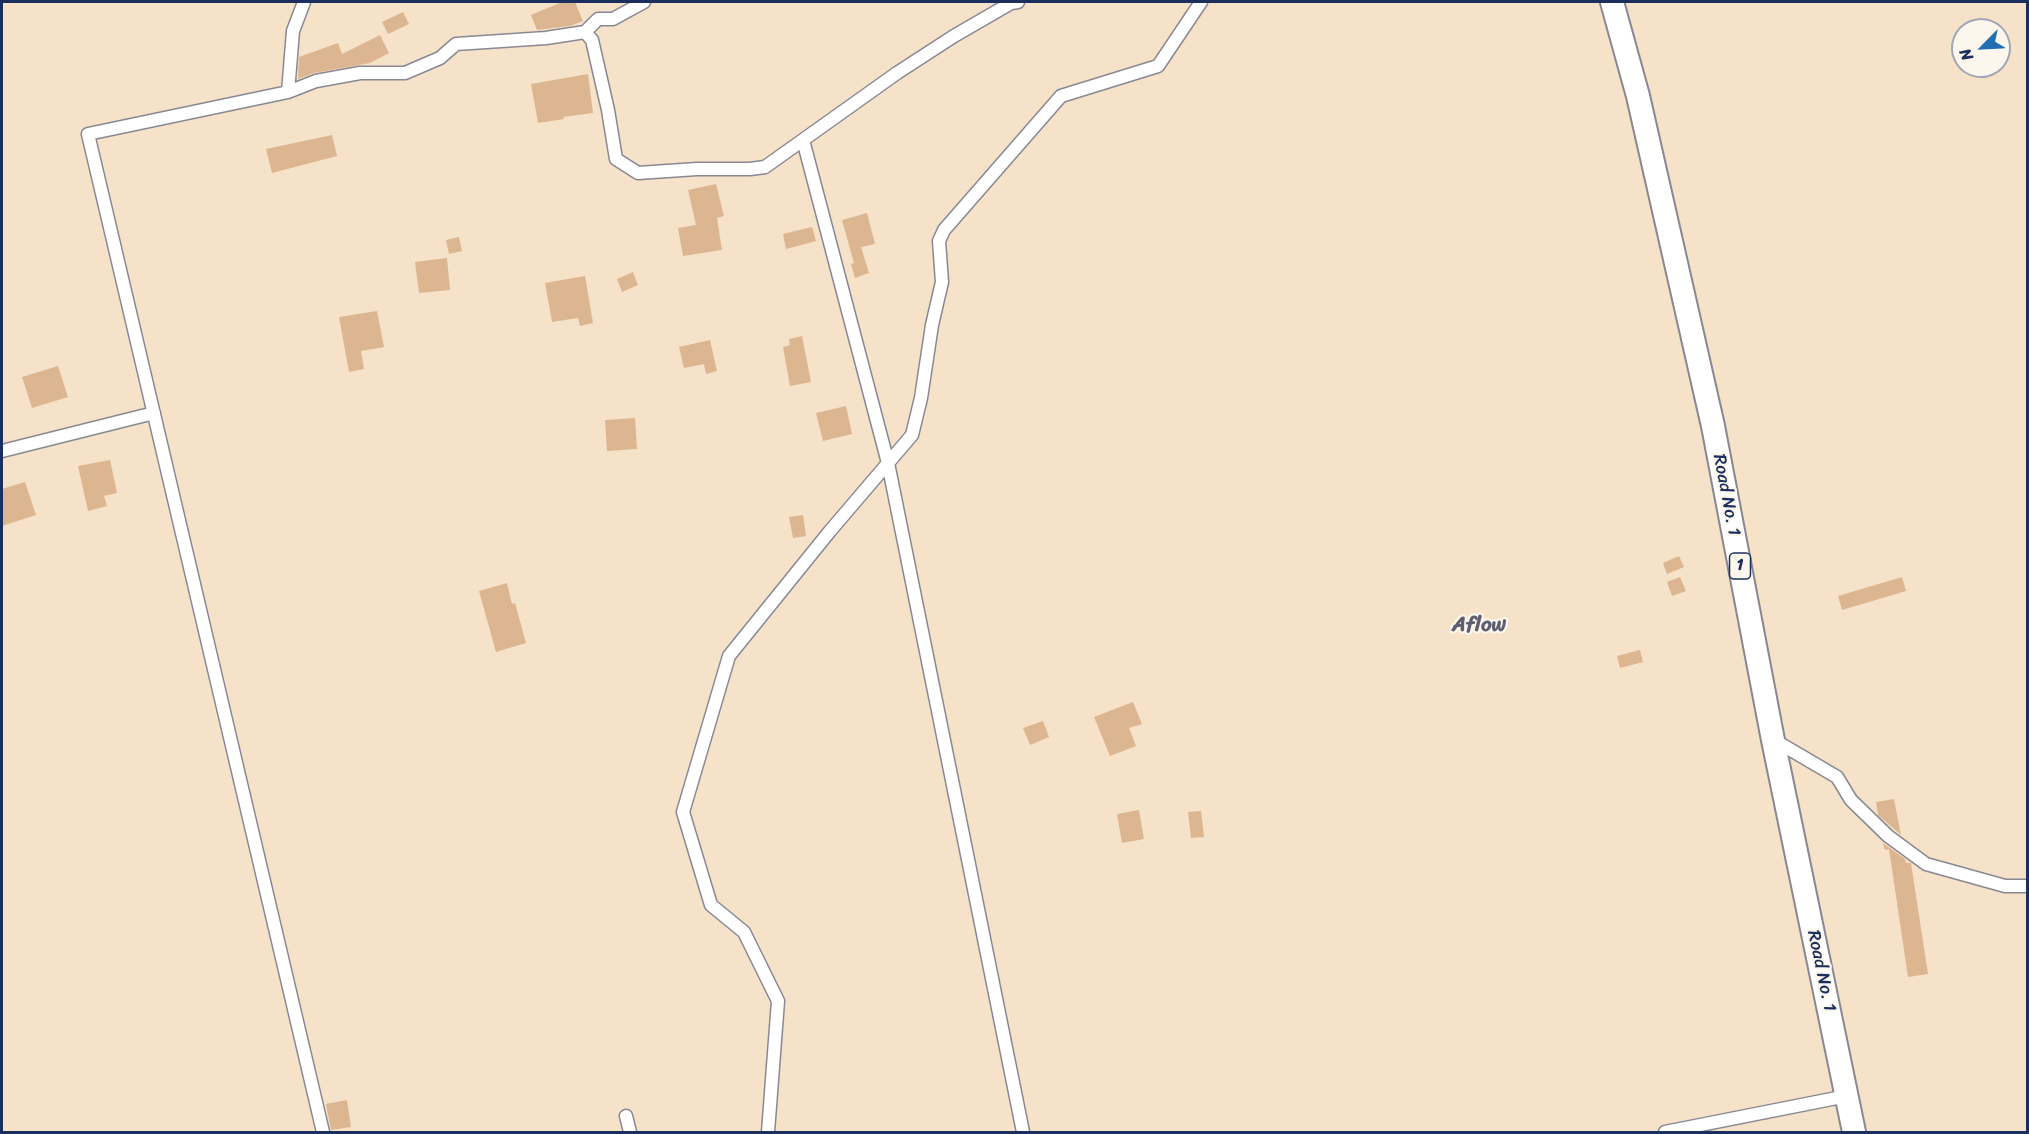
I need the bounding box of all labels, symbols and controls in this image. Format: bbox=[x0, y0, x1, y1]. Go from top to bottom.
north arrow bbox=[1951, 18, 2011, 78]
text: N bbox=[1950, 44, 1981, 66]
street label: Road No. 1 bbox=[1708, 452, 1744, 538]
road number: 1 bbox=[1730, 553, 1750, 579]
district label: Aflow bbox=[1452, 613, 1506, 639]
street label: Road No. 1 bbox=[1802, 928, 1840, 1014]

